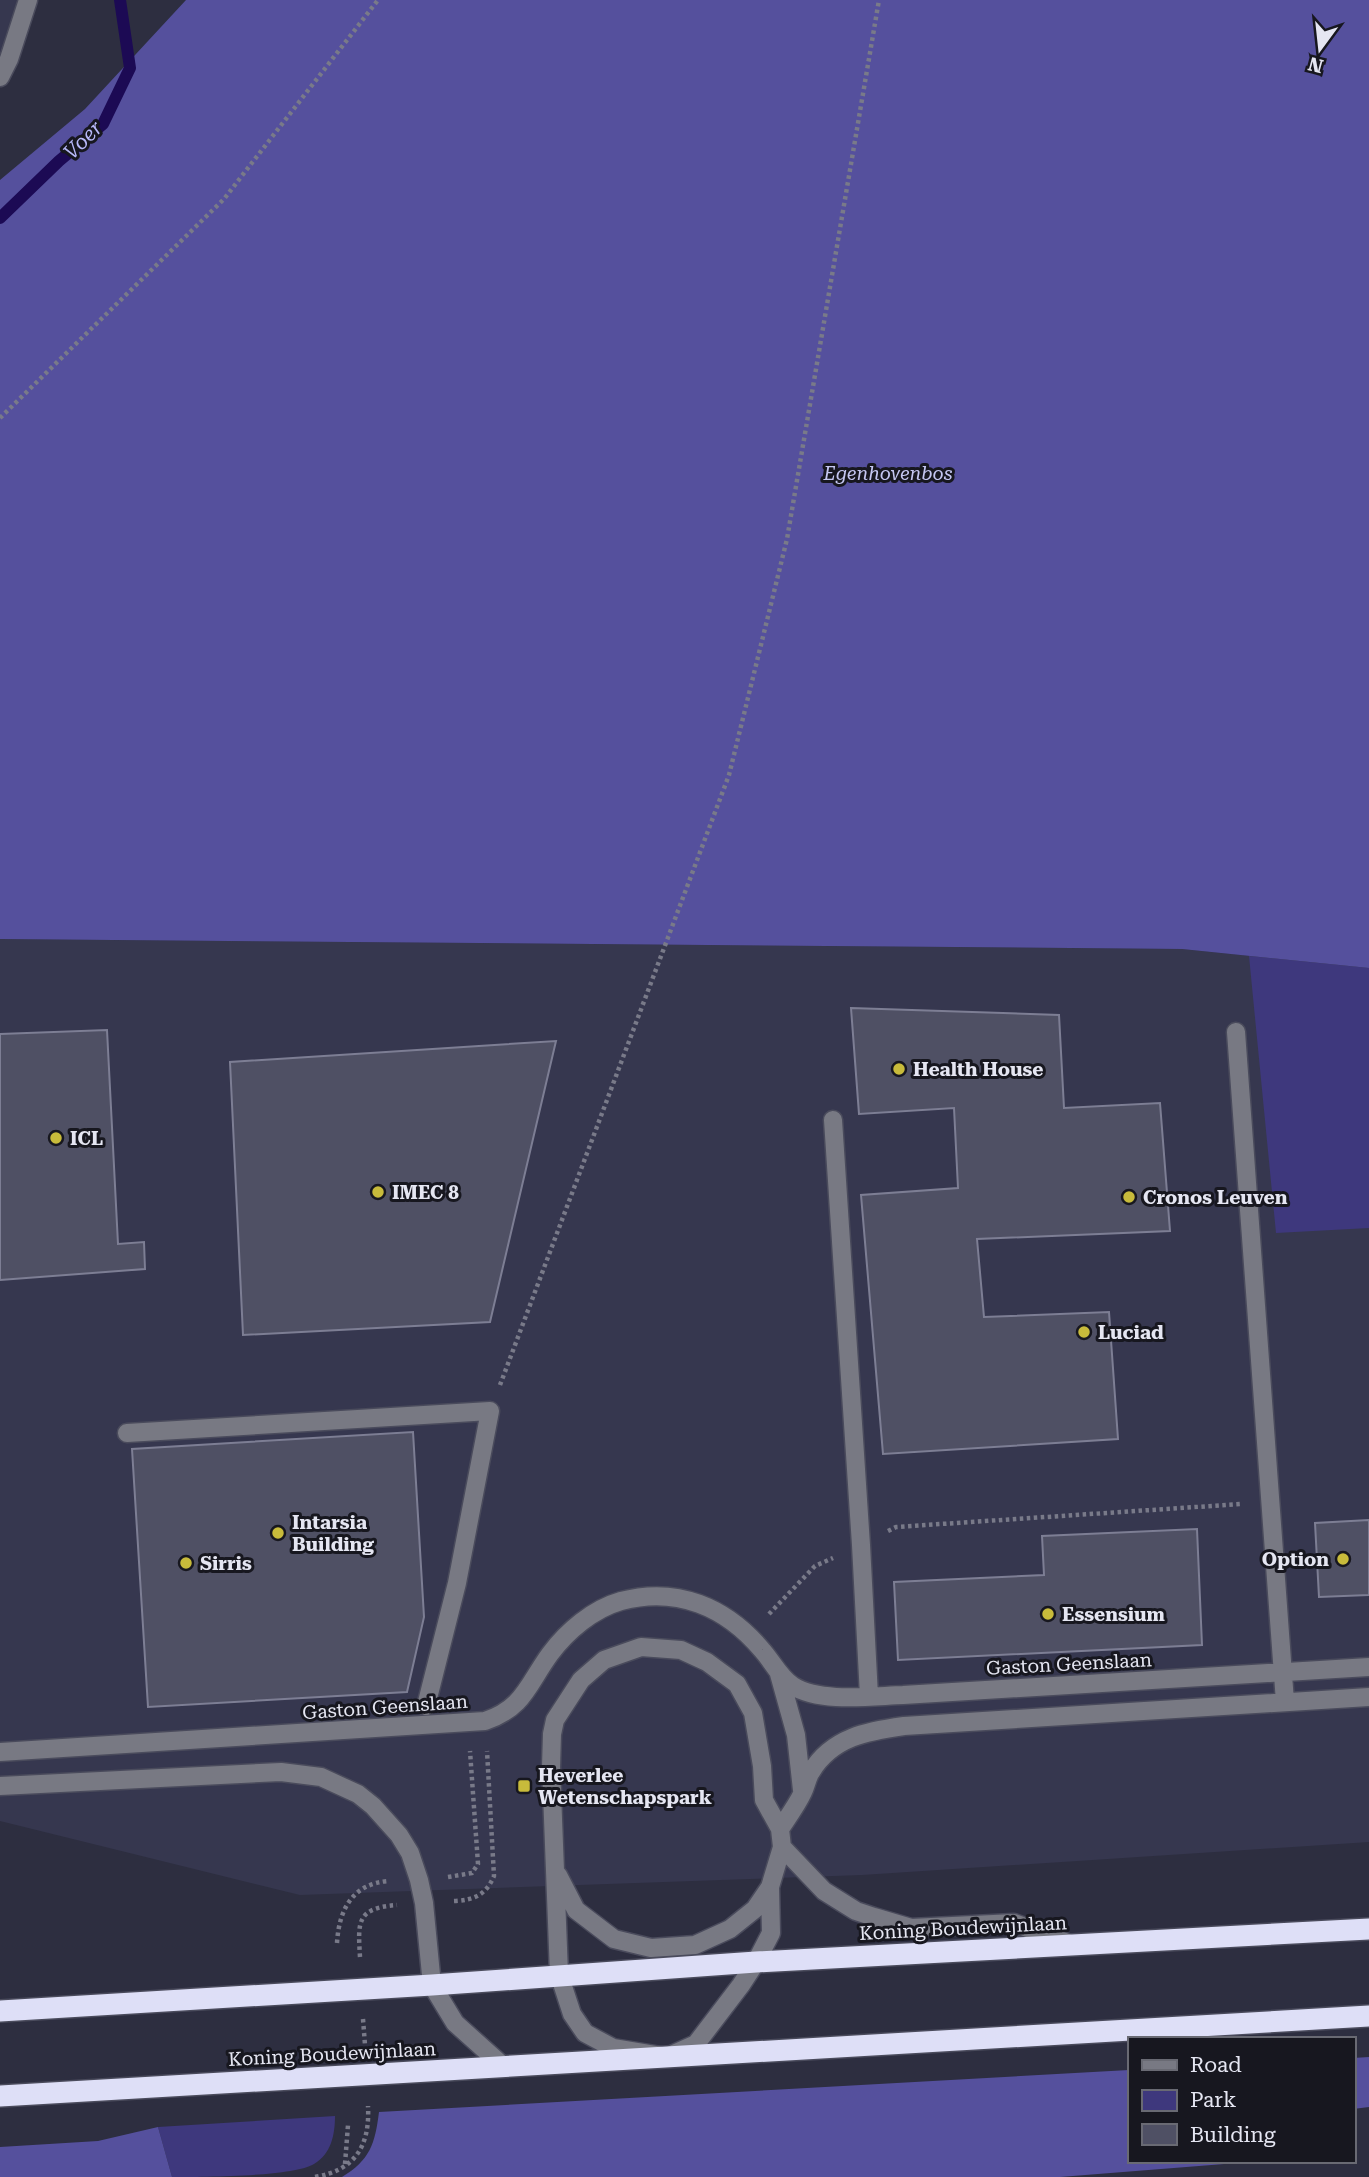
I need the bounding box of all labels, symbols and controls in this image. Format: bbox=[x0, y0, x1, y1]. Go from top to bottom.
north arrow bbox=[1285, 14, 1355, 84]
text: N bbox=[1305, 52, 1326, 78]
water label: Voer bbox=[59, 116, 107, 164]
park label: Egenhovenbos bbox=[823, 462, 953, 485]
place label: Health House bbox=[913, 1058, 1043, 1081]
marker: Health House bbox=[891, 1061, 907, 1077]
place label: ICL bbox=[70, 1127, 103, 1150]
marker: ICL bbox=[48, 1130, 64, 1146]
place label: IMEC 8 bbox=[392, 1181, 459, 1204]
marker: IMEC 8 bbox=[370, 1184, 386, 1200]
place label: Cronos Leuven bbox=[1143, 1186, 1288, 1209]
marker: Cronos Leuven bbox=[1121, 1189, 1137, 1205]
place label: Luciad bbox=[1098, 1321, 1164, 1344]
marker: Luciad bbox=[1076, 1324, 1092, 1340]
place label: Intarsia Building bbox=[292, 1511, 374, 1556]
marker: Intarsia Building bbox=[270, 1525, 286, 1541]
place label: Option bbox=[1262, 1548, 1329, 1571]
marker: Option bbox=[1335, 1551, 1351, 1567]
place label: Sirris bbox=[200, 1552, 252, 1575]
marker: Sirris bbox=[178, 1555, 194, 1571]
place label: Essensium bbox=[1062, 1603, 1166, 1626]
marker: Essensium bbox=[1040, 1606, 1056, 1622]
street label: Gaston Geenslaan bbox=[986, 1648, 1152, 1680]
street label: Gaston Geenslaan bbox=[301, 1690, 469, 1724]
place label: Heverlee Wetenschapspark bbox=[538, 1764, 712, 1809]
marker: Heverlee Wetenschapspark bbox=[516, 1778, 532, 1794]
street label: Koning Boudewijnlaan bbox=[859, 1911, 1067, 1945]
street label: Koning Boudewijnlaan bbox=[228, 2037, 436, 2071]
legend bbox=[1128, 2037, 1355, 2163]
text: Road bbox=[1190, 2053, 1242, 2077]
text: Park bbox=[1190, 2088, 1236, 2112]
text: Building bbox=[1190, 2123, 1276, 2147]

